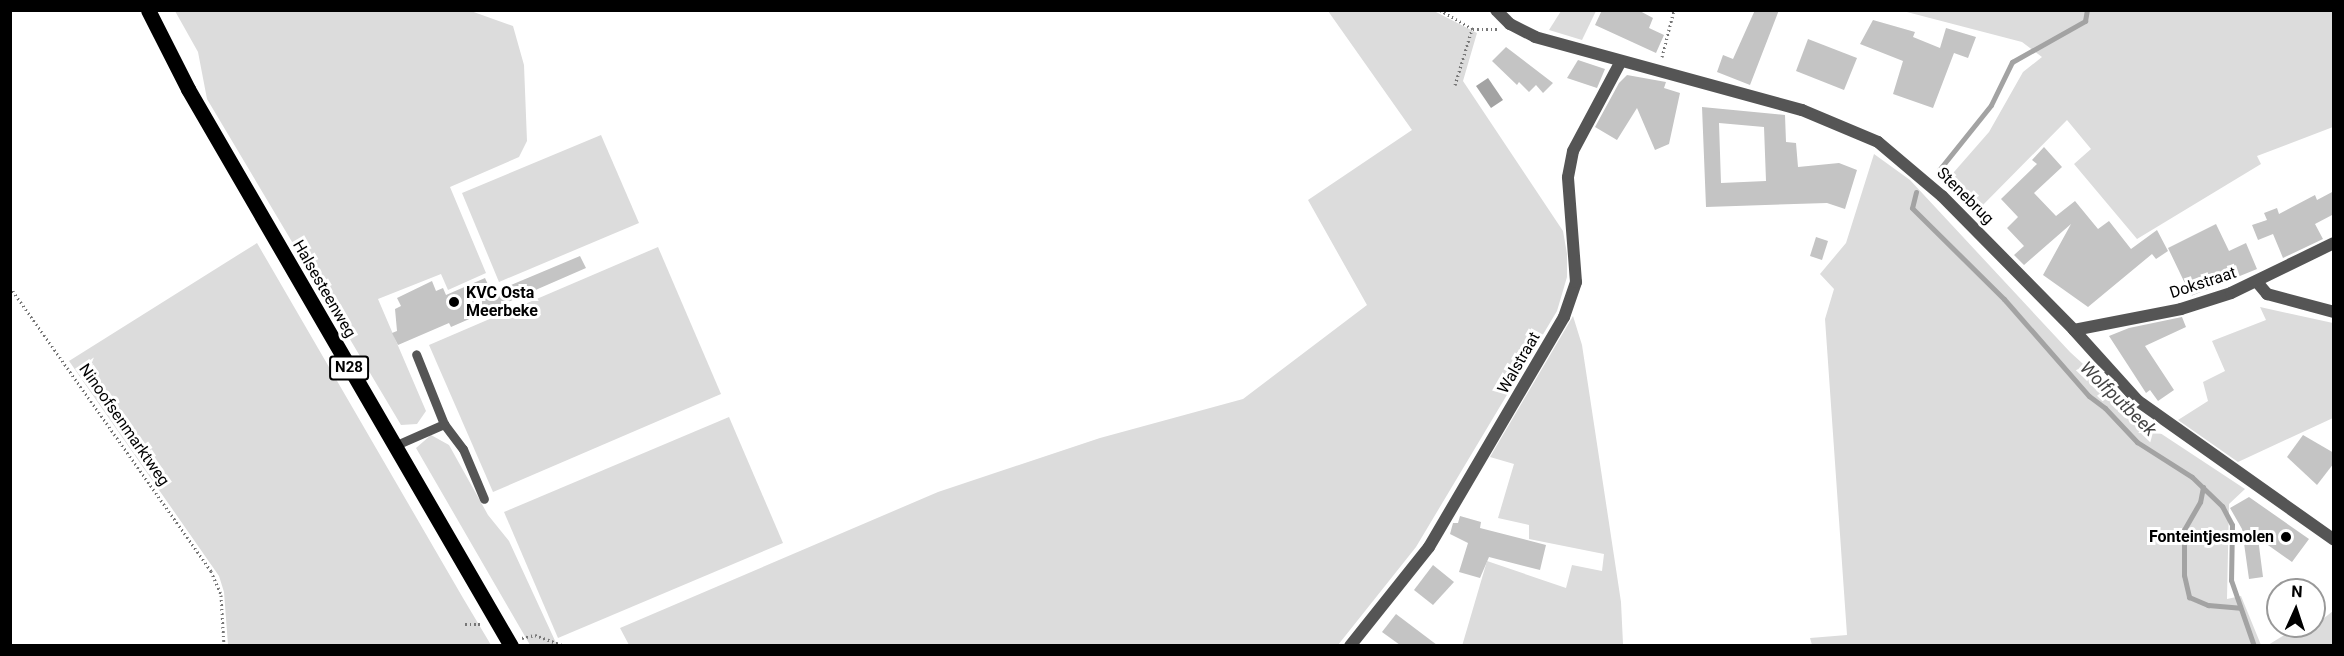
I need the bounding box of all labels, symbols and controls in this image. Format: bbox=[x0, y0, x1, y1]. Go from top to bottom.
street label: Stenebrug bbox=[1932, 163, 1998, 229]
street label: Halsesteenweg bbox=[288, 237, 360, 341]
street label: Dokstraat bbox=[2167, 263, 2239, 303]
place label: KVC Osta Meerbeke bbox=[466, 283, 538, 321]
marker: KVC Osta Meerbeke bbox=[447, 295, 461, 309]
street label: Walstraat bbox=[1494, 329, 1544, 397]
road number: N28 bbox=[328, 356, 370, 380]
water label: Wolfputbeek bbox=[2075, 357, 2161, 441]
street label: Ninoofsenmarktweg bbox=[75, 360, 173, 490]
place label: Fonteintjesmolen bbox=[2149, 527, 2274, 547]
marker: Fonteintjesmolen bbox=[2279, 530, 2293, 544]
north arrow bbox=[2266, 578, 2326, 638]
text: N bbox=[2291, 582, 2303, 601]

